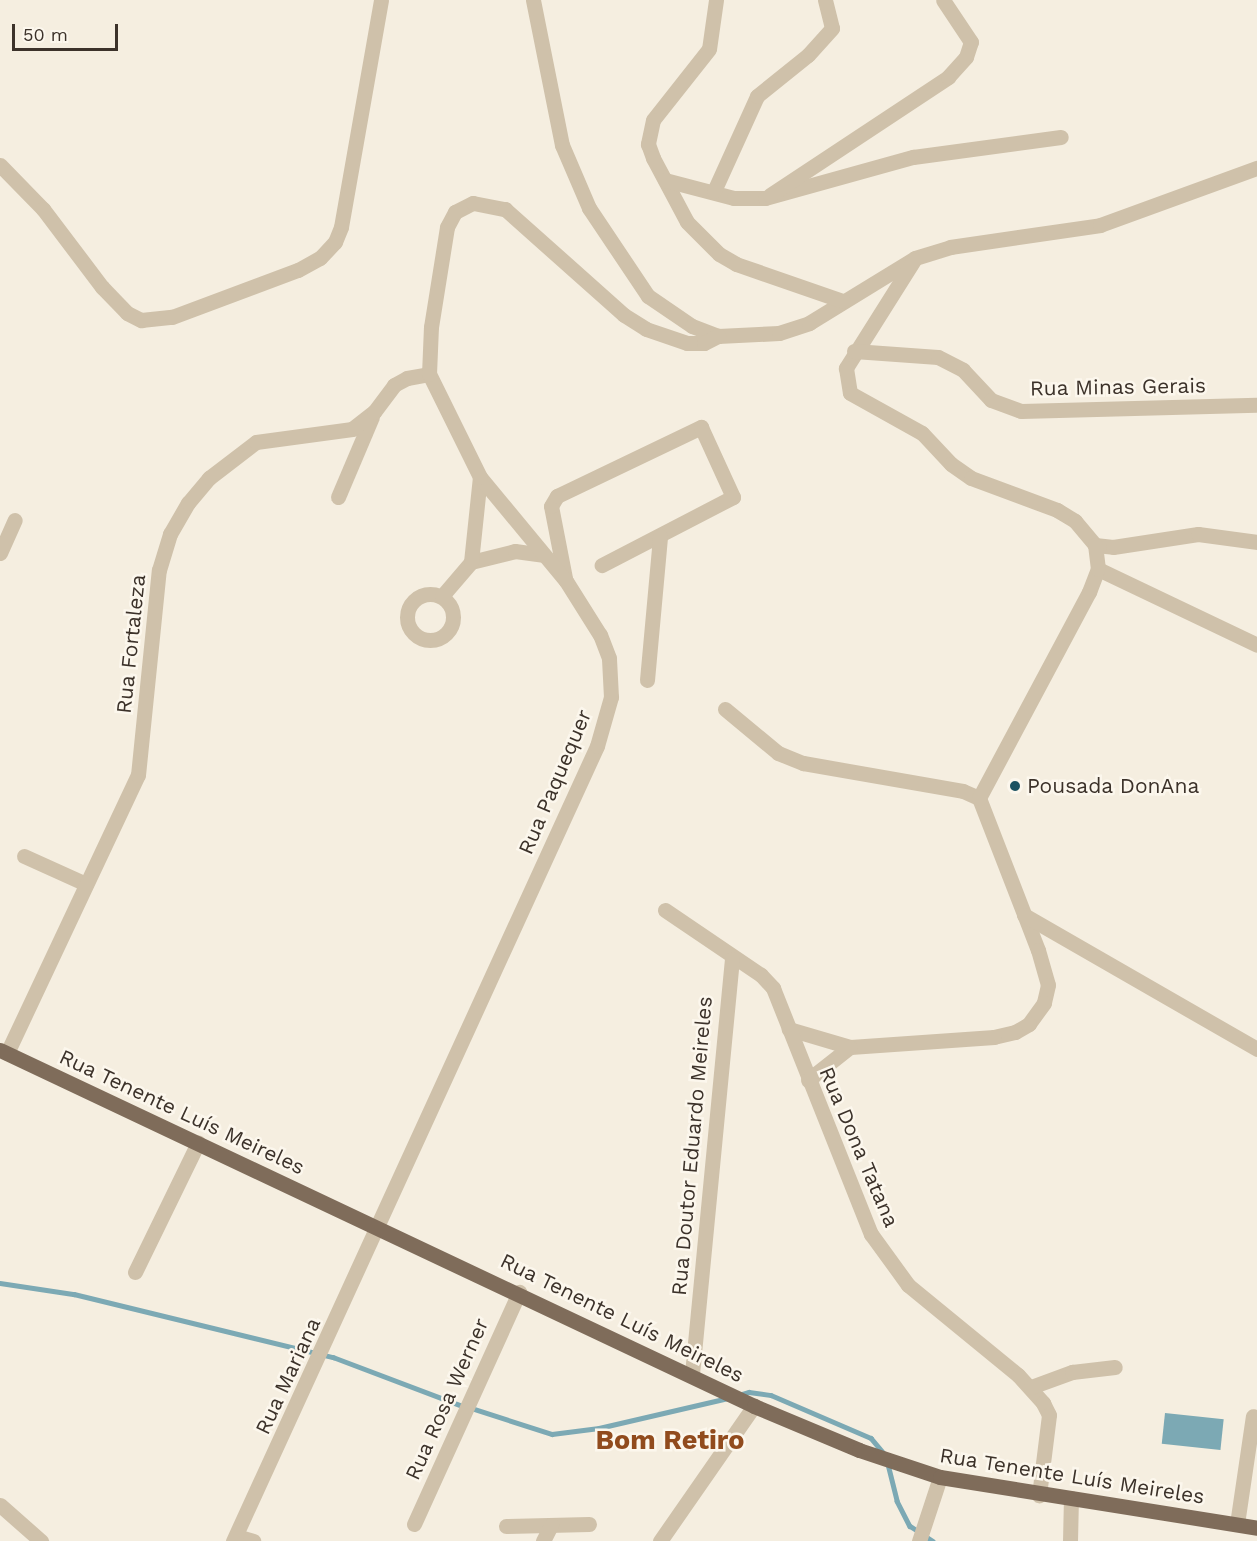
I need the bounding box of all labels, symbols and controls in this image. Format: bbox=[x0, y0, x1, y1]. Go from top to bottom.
scale bar bbox=[15, 12, 122, 50]
text: 50 m bbox=[23, 24, 68, 45]
street label: Rua Minas Gerais bbox=[1030, 373, 1206, 401]
street label: Rua Fortaleza bbox=[111, 573, 151, 715]
street label: Rua Paquequer bbox=[513, 706, 597, 858]
place label: Pousada DonAna bbox=[1027, 773, 1200, 799]
marker: Pousada DonAna bbox=[1008, 779, 1022, 793]
street label: Rua Doutor Eduardo Meireles bbox=[666, 995, 718, 1297]
street label: Rua Tenente Luís Meireles bbox=[55, 1044, 309, 1180]
street label: Rua Dona Tatana bbox=[814, 1062, 904, 1232]
street label: Rua Tenente Luís Meireles bbox=[496, 1248, 748, 1388]
street label: Rua Mariana bbox=[250, 1313, 326, 1439]
street label: Rua Rosa Werner bbox=[400, 1314, 494, 1484]
district label: Bom Retiro bbox=[596, 1425, 744, 1457]
street label: Rua Tenente Luís Meireles bbox=[937, 1443, 1207, 1509]

